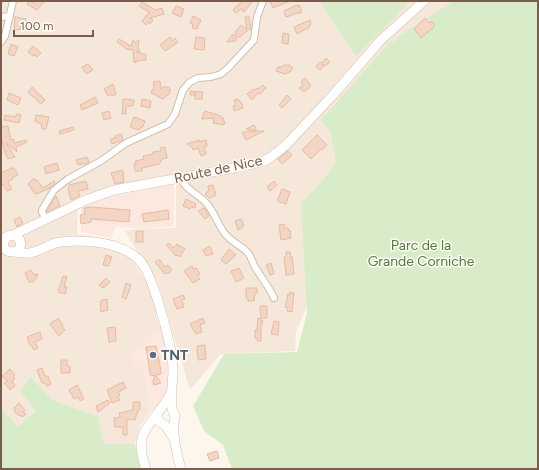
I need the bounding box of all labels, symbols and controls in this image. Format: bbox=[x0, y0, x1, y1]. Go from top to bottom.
scale bar bbox=[14, 12, 93, 38]
text: 100 m bbox=[20, 19, 54, 33]
street label: Route de Nice bbox=[172, 152, 264, 187]
park label: Parc de la Grande Corniche bbox=[368, 237, 475, 270]
place label: TNT bbox=[161, 347, 188, 364]
marker: TNT bbox=[148, 350, 158, 360]

